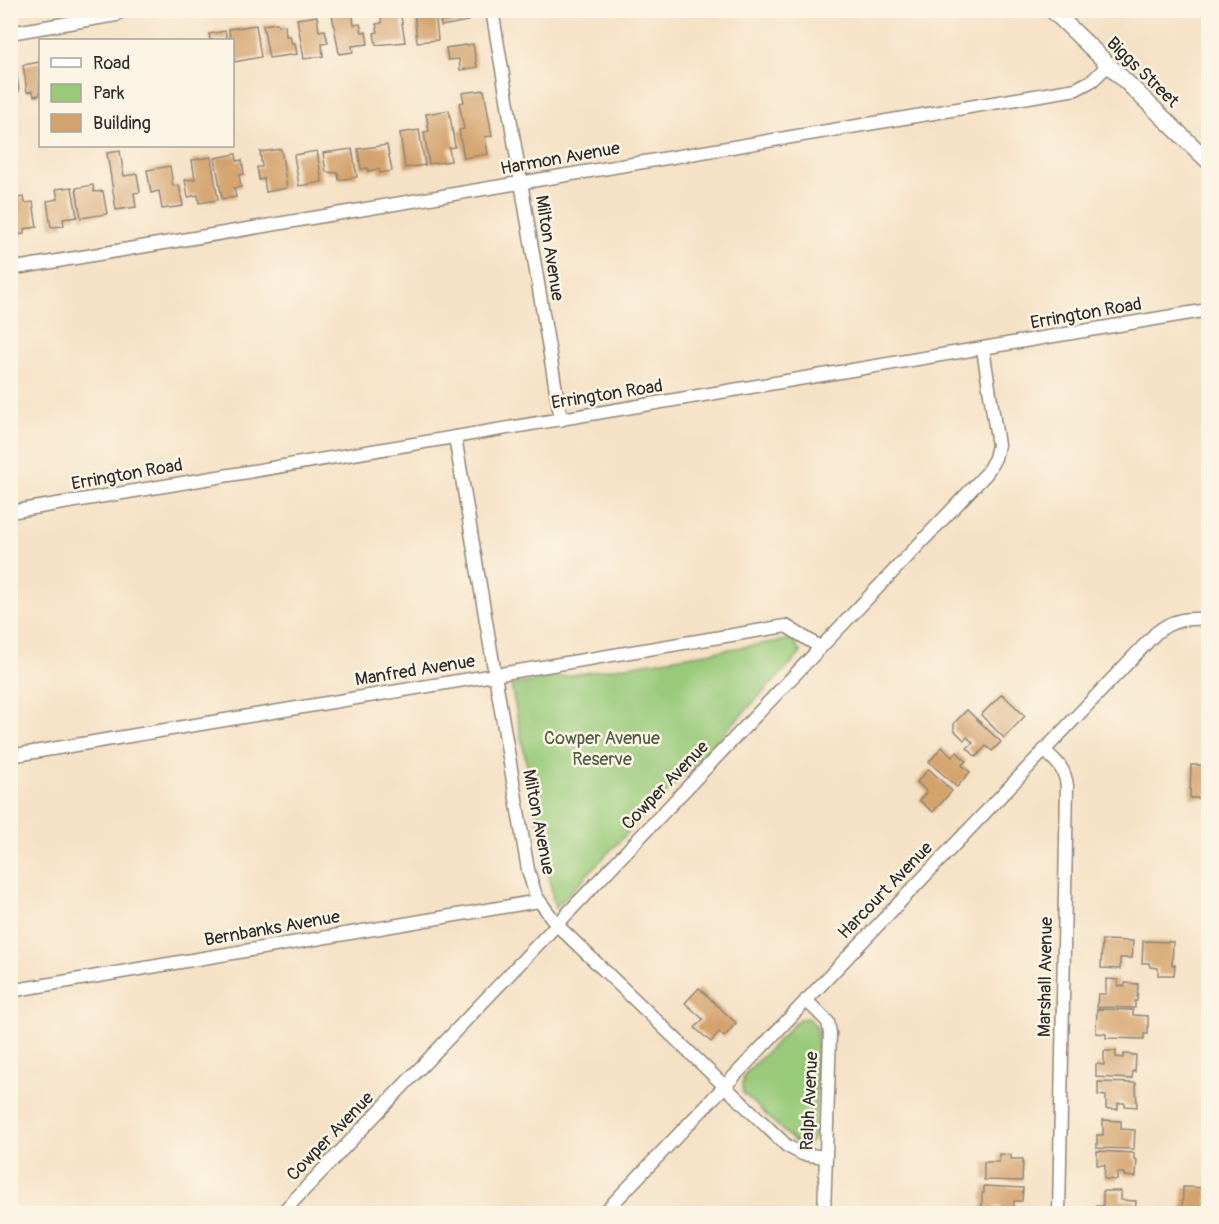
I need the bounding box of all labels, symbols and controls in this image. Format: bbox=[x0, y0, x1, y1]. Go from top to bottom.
street label: Biggs Street bbox=[1101, 32, 1184, 113]
legend bbox=[39, 39, 234, 147]
text: Road bbox=[93, 52, 130, 75]
text: Park bbox=[93, 82, 125, 105]
text: Building bbox=[93, 112, 151, 135]
street label: Harmon Avenue bbox=[498, 137, 622, 180]
street label: Milton Avenue bbox=[530, 194, 569, 303]
street label: Errington Road bbox=[1029, 292, 1144, 335]
street label: Errington Road bbox=[550, 374, 664, 415]
street label: Errington Road bbox=[70, 453, 185, 496]
street label: Manfred Avenue bbox=[353, 650, 477, 691]
park label: Cowper Avenue Reserve bbox=[544, 727, 660, 771]
street label: Cowper Avenue bbox=[617, 736, 714, 835]
street label: Milton Avenue bbox=[517, 768, 560, 877]
street label: Harcourt Avenue bbox=[833, 837, 938, 944]
street label: Bernbanks Avenue bbox=[202, 905, 342, 952]
street label: Marshall Avenue bbox=[1033, 916, 1058, 1037]
street label: Ralph Avenue bbox=[795, 1051, 824, 1151]
street label: Cowper Avenue bbox=[282, 1087, 379, 1186]

